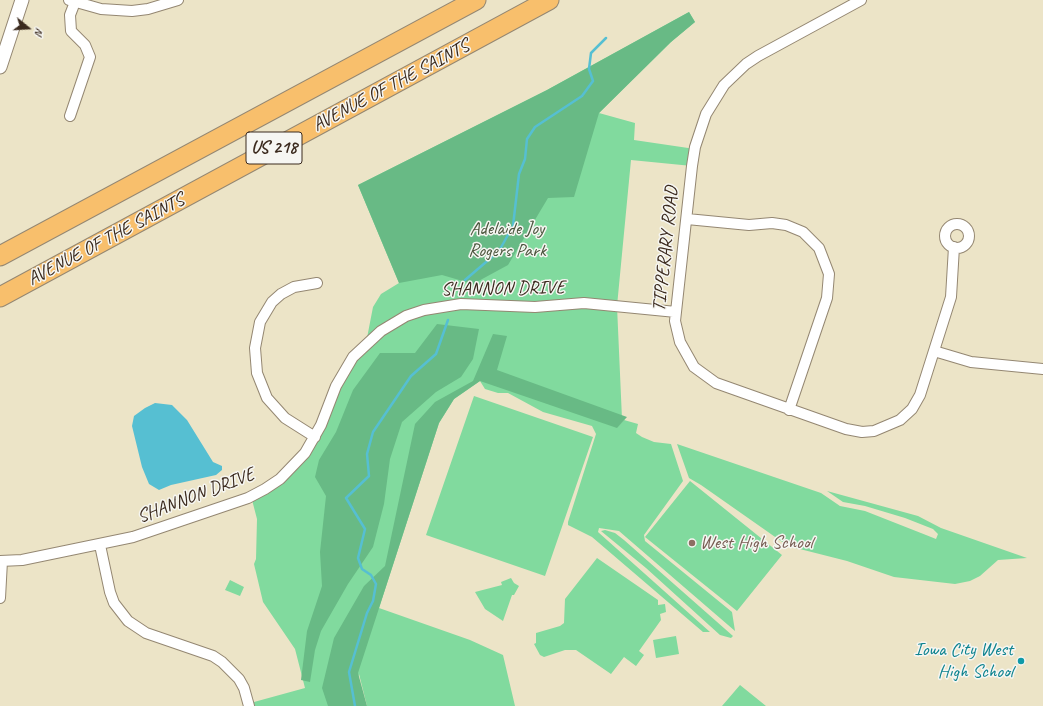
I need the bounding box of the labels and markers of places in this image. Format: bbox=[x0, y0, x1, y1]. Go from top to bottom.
place label: West High School bbox=[700, 532, 813, 554]
marker: West High School bbox=[687, 538, 697, 548]
place label: Iowa City West High School bbox=[914, 639, 1013, 683]
marker: Iowa City West High School bbox=[1016, 656, 1026, 666]

